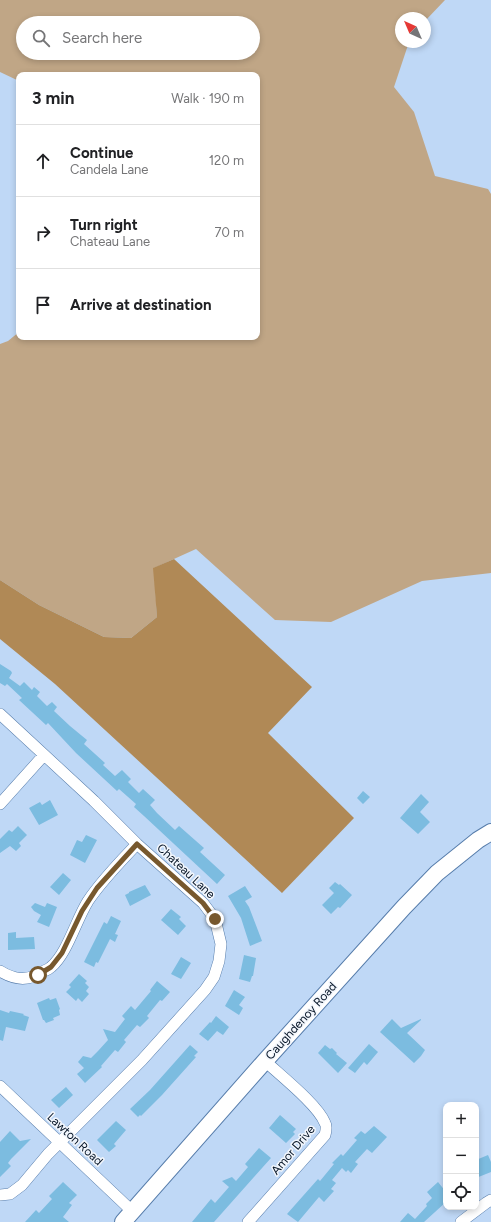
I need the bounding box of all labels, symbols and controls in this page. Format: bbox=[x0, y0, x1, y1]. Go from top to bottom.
north arrow bbox=[395, 12, 431, 48]
search box bbox=[16, 16, 260, 60]
icon: search bbox=[30, 27, 52, 49]
text: Search here bbox=[62, 29, 142, 47]
text: 3 min bbox=[32, 88, 74, 108]
text: Walk · 190 m bbox=[171, 91, 244, 106]
text: Continue bbox=[70, 144, 133, 162]
icon: ahead bbox=[32, 150, 54, 172]
text: 120 m bbox=[209, 153, 244, 168]
text: Candela Lane bbox=[70, 162, 148, 177]
text: Turn right bbox=[70, 216, 138, 234]
icon: right bbox=[32, 222, 54, 244]
text: 70 m bbox=[214, 225, 244, 240]
text: Chateau Lane bbox=[70, 234, 150, 249]
icon: arrive bbox=[32, 294, 54, 316]
text: Arrive at destination bbox=[70, 296, 211, 314]
street label: Chateau Lane bbox=[154, 841, 218, 902]
route end bbox=[206, 910, 224, 928]
route start bbox=[29, 966, 47, 984]
street label: Caughdenoy Road bbox=[263, 979, 339, 1063]
map controls bbox=[443, 1102, 479, 1210]
button: + bbox=[443, 1102, 479, 1138]
street label: Lawton Road bbox=[44, 1110, 106, 1168]
street label: Amor Drive bbox=[268, 1122, 318, 1178]
button: − bbox=[443, 1138, 479, 1174]
button: locate bbox=[443, 1174, 479, 1210]

